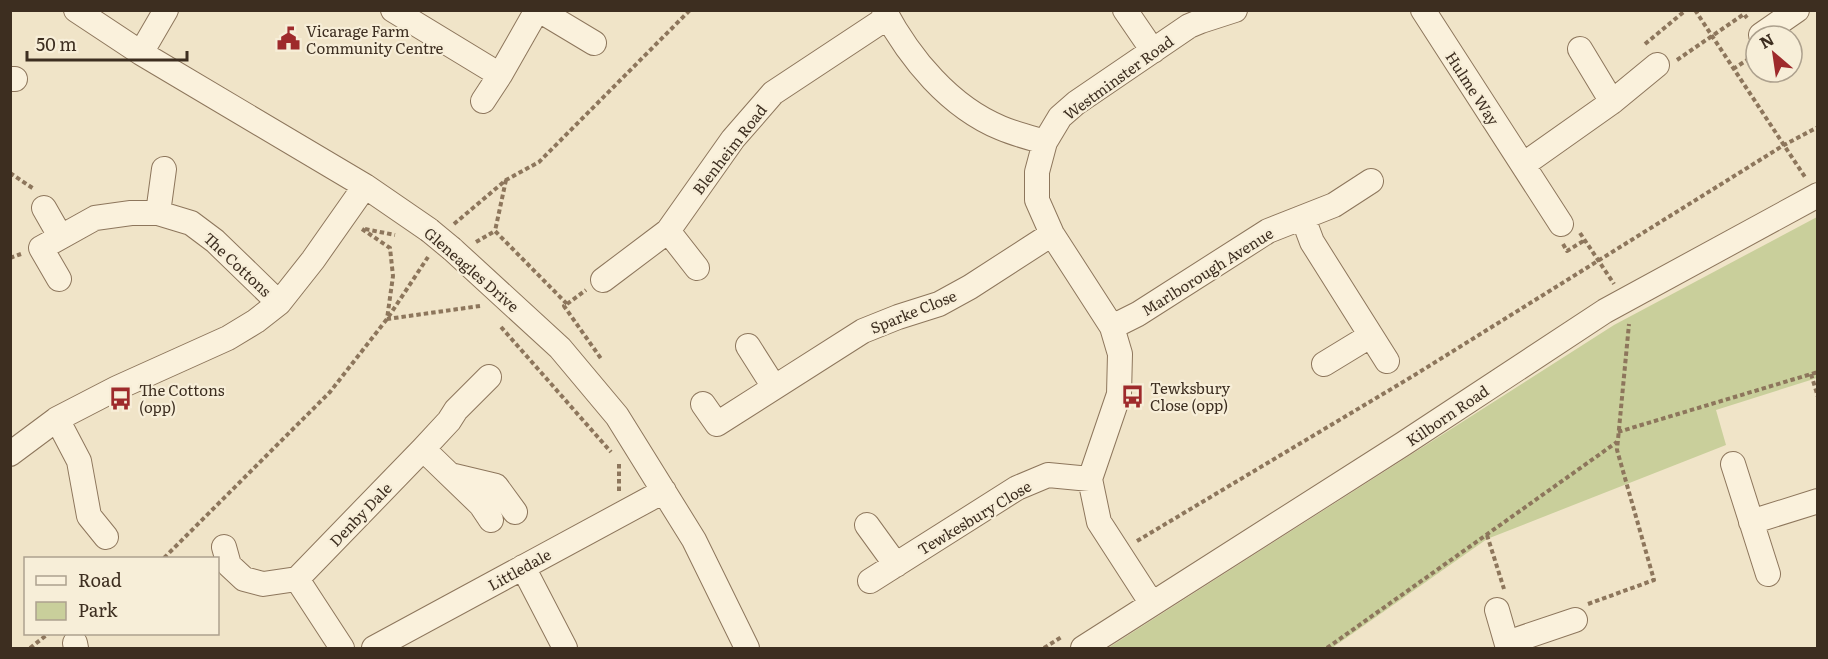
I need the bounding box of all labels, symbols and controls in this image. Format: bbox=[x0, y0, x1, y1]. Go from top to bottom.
place label: Vicarage Farm Community Centre bbox=[306, 19, 444, 59]
scale bar bbox=[27, 24, 188, 62]
north arrow bbox=[1744, 24, 1804, 84]
public building icon: Vicarage Farm Community Centre bbox=[275, 26, 301, 52]
text: N bbox=[1755, 26, 1778, 54]
street label: Westminster Road bbox=[1058, 29, 1178, 125]
text: 50 m bbox=[36, 30, 77, 57]
street label: Hulme Way bbox=[1440, 46, 1506, 130]
street label: Blenheim Road bbox=[686, 99, 772, 199]
street label: Gleneagles Drive bbox=[419, 221, 525, 317]
street label: Marlborough Avenue bbox=[1137, 221, 1277, 321]
street label: The Cottons bbox=[199, 226, 277, 302]
street label: Sparke Close bbox=[866, 283, 960, 339]
place label: Tewksbury Close (opp) bbox=[1150, 376, 1231, 416]
place label: The Cottons (opp) bbox=[139, 378, 225, 418]
street label: Kilborn Road bbox=[1401, 379, 1493, 451]
bus stop icon: Tewksbury Close (opp) bbox=[1119, 383, 1145, 409]
bus stop icon: The Cottons (opp) bbox=[108, 385, 134, 411]
street label: Tewkesbury Close bbox=[913, 474, 1035, 560]
street label: Denby Dale bbox=[323, 477, 397, 551]
street label: Littledale bbox=[483, 542, 555, 596]
legend bbox=[24, 557, 219, 635]
text: Road bbox=[78, 566, 122, 593]
text: Park bbox=[78, 596, 119, 623]

